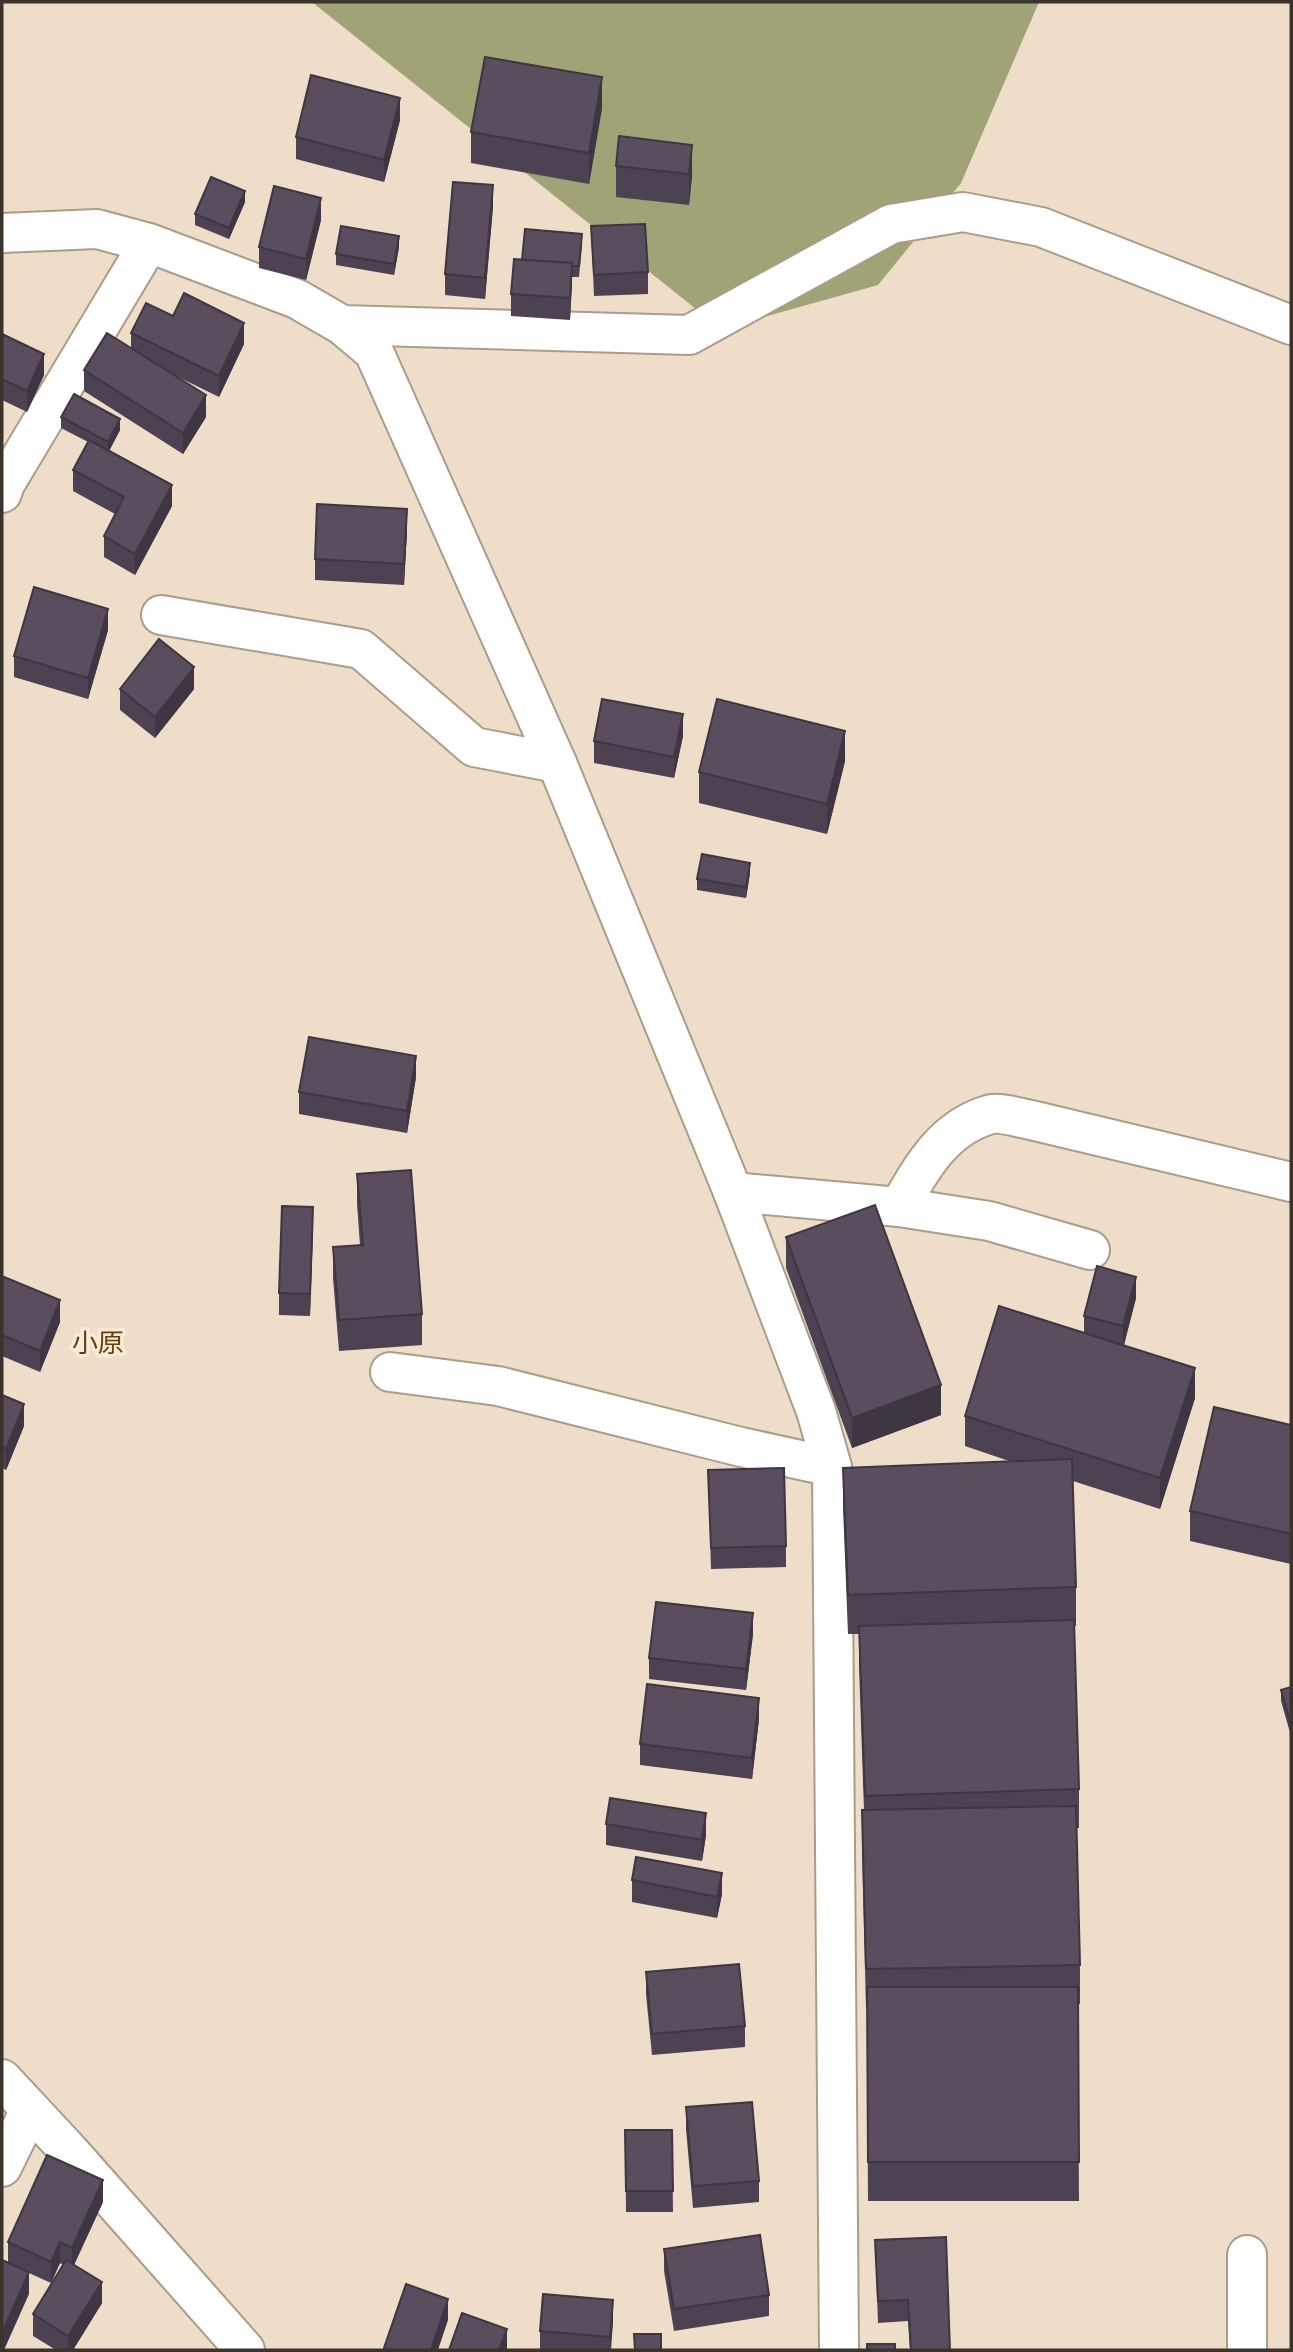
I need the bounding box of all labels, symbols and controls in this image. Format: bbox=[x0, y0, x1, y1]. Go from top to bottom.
district label: 小原 bbox=[72, 1325, 124, 1361]

